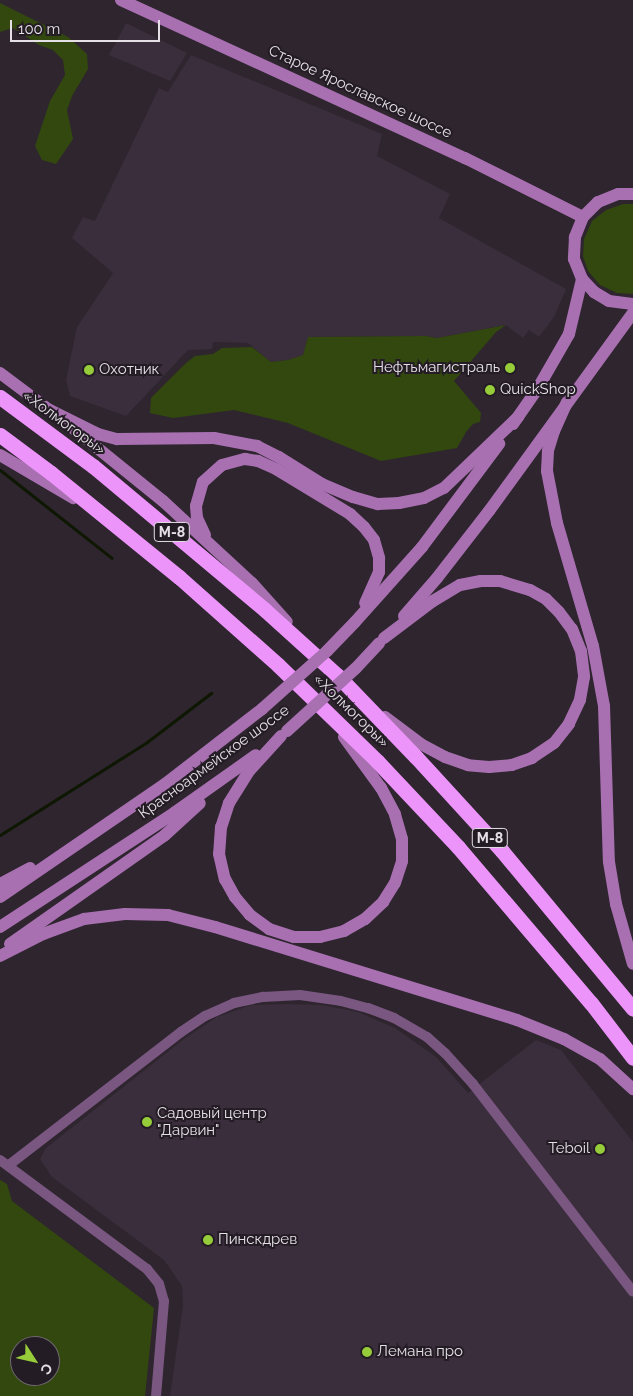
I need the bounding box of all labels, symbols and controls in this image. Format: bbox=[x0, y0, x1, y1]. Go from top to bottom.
scale bar bbox=[12, 10, 162, 42]
text: 100 m bbox=[18, 20, 60, 38]
street label: Старое Ярославское шоссе bbox=[265, 42, 455, 142]
place label: Нефтьмагистраль bbox=[373, 359, 500, 377]
place label: Охотник bbox=[99, 361, 159, 379]
marker: Нефтьмагистраль bbox=[504, 362, 516, 374]
marker: Охотник bbox=[83, 364, 95, 376]
place label: QuickShop bbox=[500, 381, 576, 399]
marker: QuickShop bbox=[484, 384, 496, 396]
street label: «Холмогоры» bbox=[19, 387, 109, 459]
road number: М-8 bbox=[153, 520, 191, 544]
street label: «Холмогоры» bbox=[310, 670, 392, 752]
street label: Красноармейское шоссе bbox=[135, 701, 293, 823]
road number: М-8 bbox=[471, 826, 509, 850]
place label: Садовый центр "Дарвин" bbox=[157, 1104, 267, 1139]
marker: Садовый центр "Дарвин" bbox=[141, 1116, 153, 1128]
place label: Teboil bbox=[548, 1140, 590, 1158]
marker: Teboil bbox=[594, 1143, 606, 1155]
place label: Пинскдрев bbox=[218, 1231, 297, 1249]
marker: Пинскдрев bbox=[202, 1234, 214, 1246]
north arrow bbox=[10, 1336, 60, 1386]
place label: Лемана про bbox=[377, 1343, 463, 1361]
marker: Лемана про bbox=[361, 1346, 373, 1358]
text: С bbox=[37, 1360, 56, 1378]

